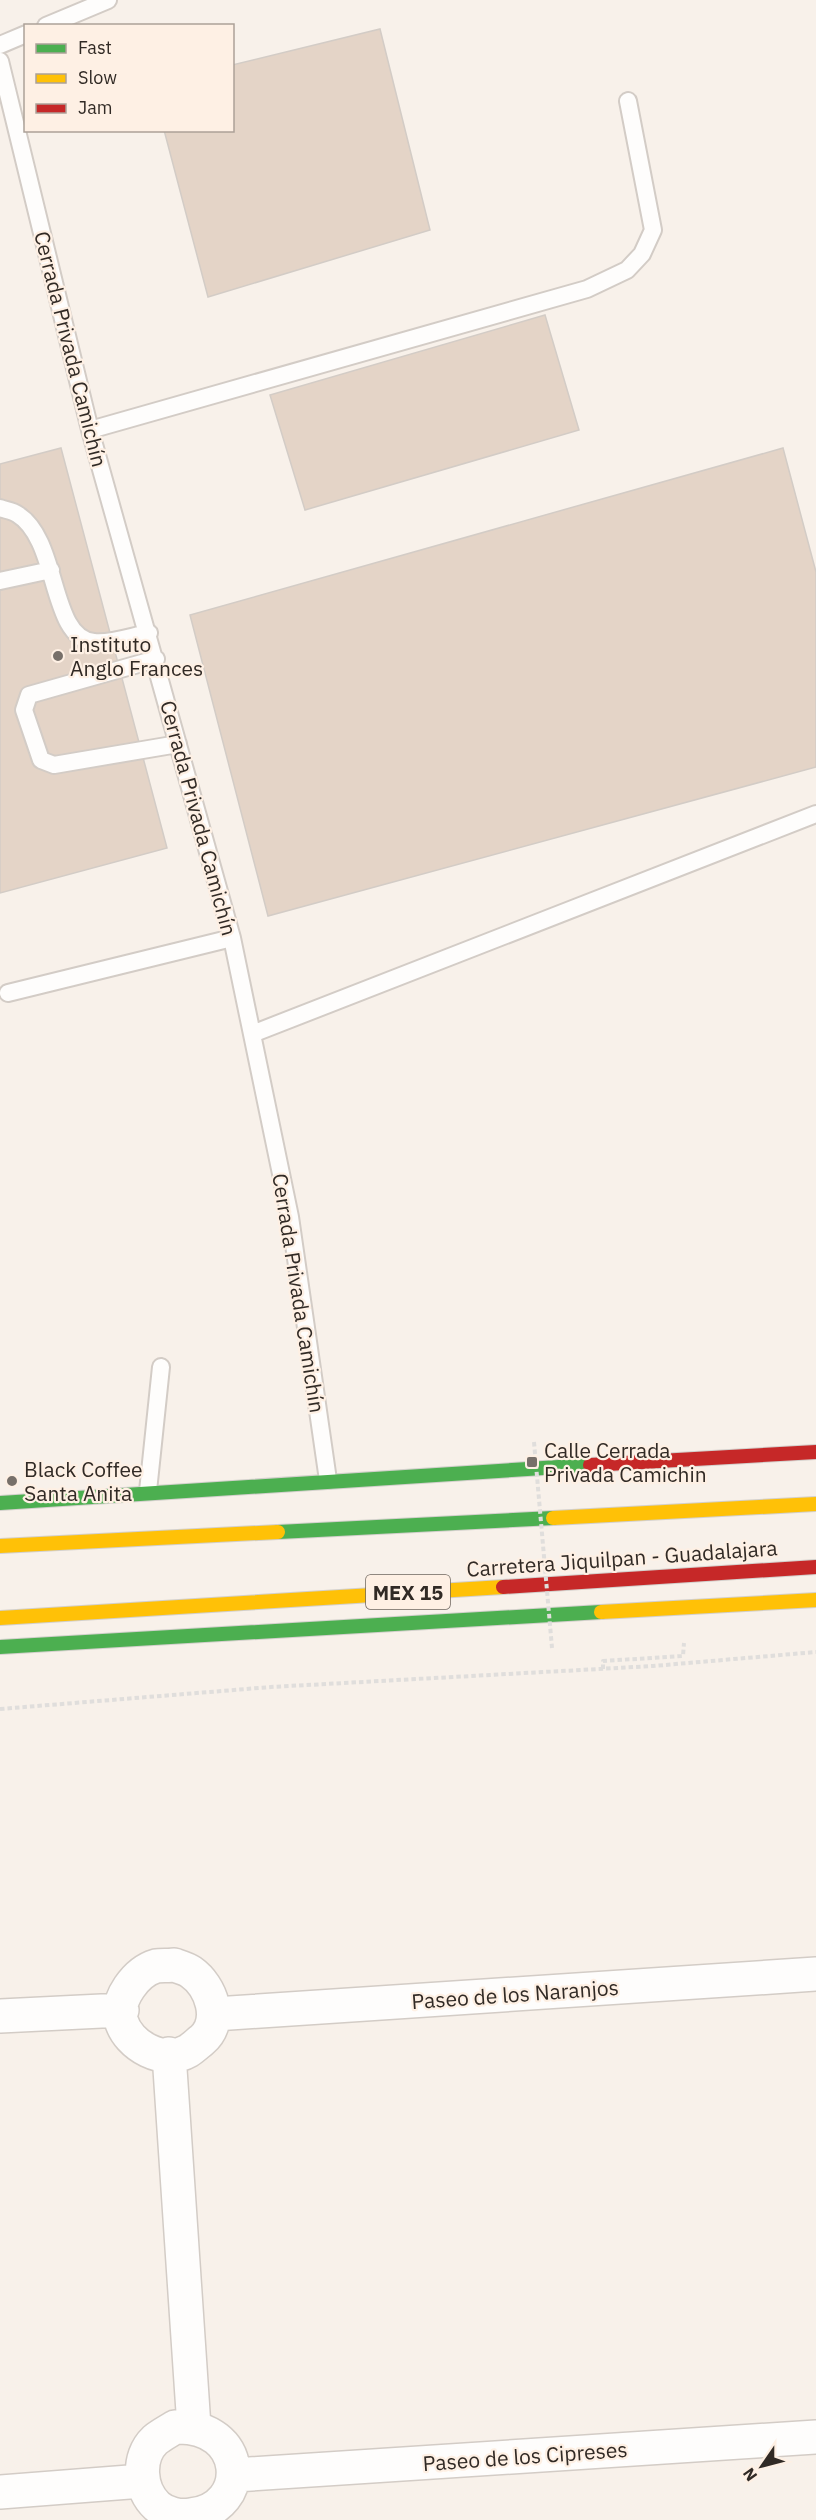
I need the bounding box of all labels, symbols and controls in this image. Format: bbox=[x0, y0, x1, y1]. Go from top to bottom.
legend bbox=[24, 24, 234, 132]
text: Fast bbox=[78, 36, 112, 59]
text: Slow bbox=[78, 66, 117, 89]
text: Jam bbox=[78, 96, 113, 119]
street label: Cerrada Privada Camichín bbox=[28, 228, 114, 470]
place label: Instituto Anglo Frances bbox=[70, 630, 203, 682]
marker: Instituto Anglo Frances bbox=[51, 649, 65, 663]
street label: Cerrada Privada Camichín bbox=[154, 697, 244, 939]
street label: Cerrada Privada Camichín bbox=[266, 1171, 332, 1415]
place label: Calle Cerrada Privada Camichin bbox=[544, 1436, 707, 1488]
place label: Black Coffee Santa Anita bbox=[24, 1455, 142, 1507]
marker: Calle Cerrada Privada Camichin bbox=[525, 1455, 539, 1469]
marker: Black Coffee Santa Anita bbox=[5, 1474, 19, 1488]
street label: Carretera Jiquilpan - Guadalajara bbox=[466, 1533, 778, 1583]
road number: MEX 15 bbox=[366, 1575, 450, 1609]
street label: Paseo de los Naranjos bbox=[410, 1973, 620, 2015]
street label: Paseo de los Cipreses bbox=[422, 2435, 628, 2477]
north arrow bbox=[732, 2436, 792, 2496]
text: N bbox=[738, 2464, 761, 2485]

